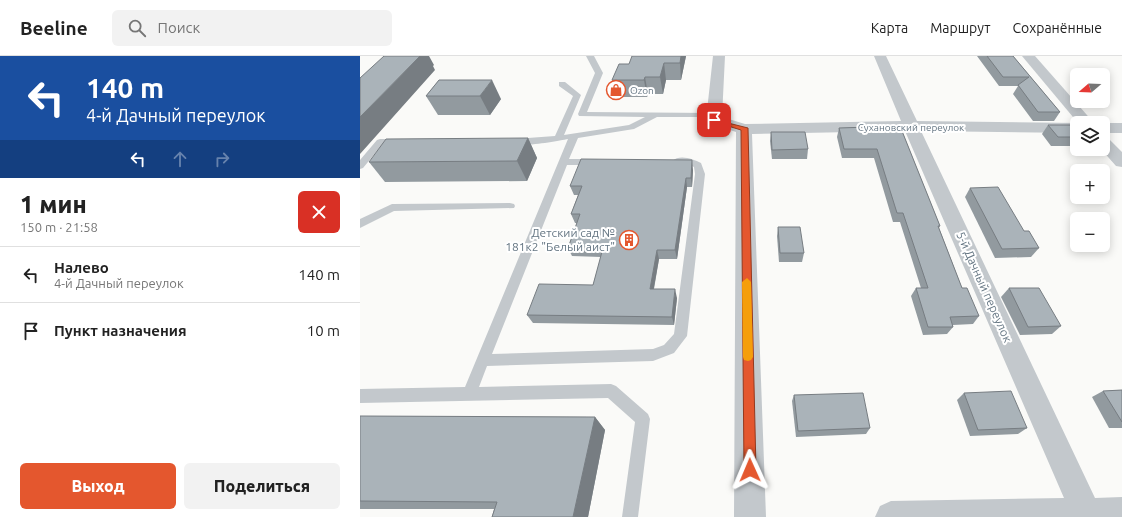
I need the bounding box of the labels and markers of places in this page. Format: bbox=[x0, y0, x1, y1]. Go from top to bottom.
shop icon: Ozon bbox=[605, 79, 627, 101]
place label: Ozon bbox=[630, 85, 654, 96]
pin bbox=[697, 103, 731, 137]
place label: Детский сад № 181к2 "Белый аист" bbox=[505, 226, 615, 253]
building icon: Детский сад № 181к2 "Белый аист" bbox=[618, 229, 640, 251]

